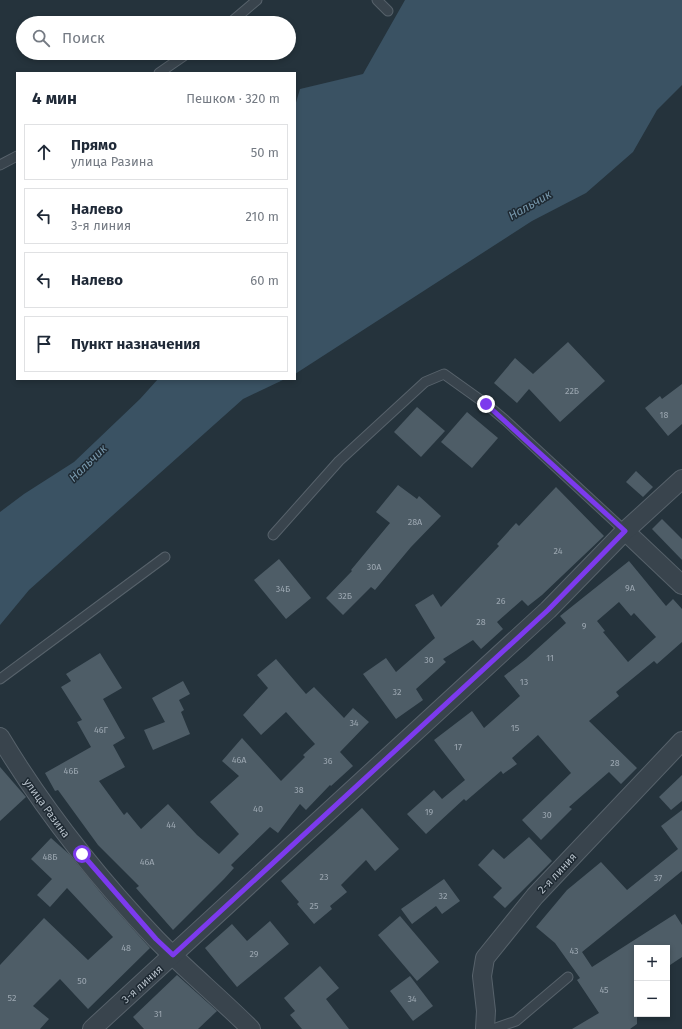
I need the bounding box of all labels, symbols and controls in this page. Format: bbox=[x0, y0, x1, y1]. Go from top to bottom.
search box bbox=[16, 16, 296, 60]
icon: search bbox=[30, 27, 52, 49]
text: Поиск bbox=[62, 29, 105, 47]
text: 4 мин bbox=[32, 88, 77, 109]
text: Пешком · 320 m bbox=[186, 91, 280, 106]
text: Прямо bbox=[71, 136, 117, 154]
icon: ahead bbox=[33, 141, 55, 163]
text: 50 m bbox=[251, 145, 279, 160]
text: улица Разина bbox=[71, 154, 154, 169]
water label: Нальчик bbox=[506, 187, 555, 223]
text: Налево bbox=[71, 200, 123, 218]
icon: left bbox=[33, 205, 55, 227]
text: 210 m bbox=[245, 209, 279, 224]
text: 3-я линия bbox=[71, 218, 131, 233]
icon: left bbox=[33, 269, 55, 291]
text: Налево bbox=[71, 271, 123, 289]
text: 60 m bbox=[250, 273, 279, 288]
icon: arrive bbox=[33, 333, 55, 355]
text: Пункт назначения bbox=[71, 335, 200, 353]
house number: 22Б bbox=[565, 386, 579, 396]
route end bbox=[477, 395, 495, 413]
house number: 18 bbox=[660, 410, 668, 420]
water label: Нальчик bbox=[66, 441, 110, 485]
house number: 28А bbox=[408, 517, 423, 527]
house number: 24 bbox=[553, 546, 563, 556]
house number: 30А bbox=[367, 562, 382, 572]
house number: 9А bbox=[625, 583, 636, 593]
house number: 34Б bbox=[276, 584, 290, 594]
house number: 32Б bbox=[338, 591, 352, 601]
house number: 26 bbox=[496, 596, 506, 606]
house number: 28 bbox=[476, 617, 486, 627]
house number: 9 bbox=[582, 621, 587, 631]
house number: 11 bbox=[546, 653, 554, 663]
house number: 30 bbox=[424, 655, 434, 665]
house number: 13 bbox=[520, 677, 528, 687]
house number: 32 bbox=[393, 687, 401, 697]
house number: 34 bbox=[349, 718, 359, 728]
house number: 15 bbox=[511, 723, 520, 733]
house number: 46Г bbox=[94, 725, 108, 735]
house number: 17 bbox=[454, 742, 462, 752]
house number: 46А bbox=[232, 755, 247, 765]
house number: 36 bbox=[323, 756, 333, 766]
house number: 28 bbox=[610, 758, 620, 768]
house number: 46Б bbox=[64, 766, 78, 776]
street label: улица Разина bbox=[21, 776, 72, 840]
house number: 38 bbox=[294, 785, 304, 795]
house number: 40 bbox=[253, 804, 263, 814]
house number: 19 bbox=[425, 807, 434, 817]
house number: 30 bbox=[542, 810, 552, 820]
house number: 44 bbox=[166, 820, 176, 830]
route start bbox=[73, 845, 91, 863]
street label: 2-я линия bbox=[535, 850, 579, 896]
house number: 48Б bbox=[43, 852, 57, 862]
house number: 46А bbox=[140, 857, 155, 867]
house number: 23 bbox=[320, 872, 328, 882]
house number: 37 bbox=[654, 873, 662, 883]
house number: 32 bbox=[439, 891, 447, 901]
house number: 25 bbox=[310, 901, 319, 911]
house number: 48 bbox=[121, 943, 131, 953]
map controls bbox=[634, 945, 670, 1017]
button: + bbox=[634, 945, 670, 981]
house number: 43 bbox=[569, 946, 579, 956]
house number: 29 bbox=[249, 949, 259, 959]
street label: 3-я линия bbox=[119, 963, 166, 1006]
house number: 50 bbox=[77, 976, 87, 986]
button: − bbox=[634, 981, 670, 1017]
house number: 45 bbox=[599, 985, 609, 995]
house number: 52 bbox=[8, 993, 16, 1003]
house number: 34 bbox=[407, 994, 417, 1004]
house number: 31 bbox=[154, 1009, 162, 1019]

